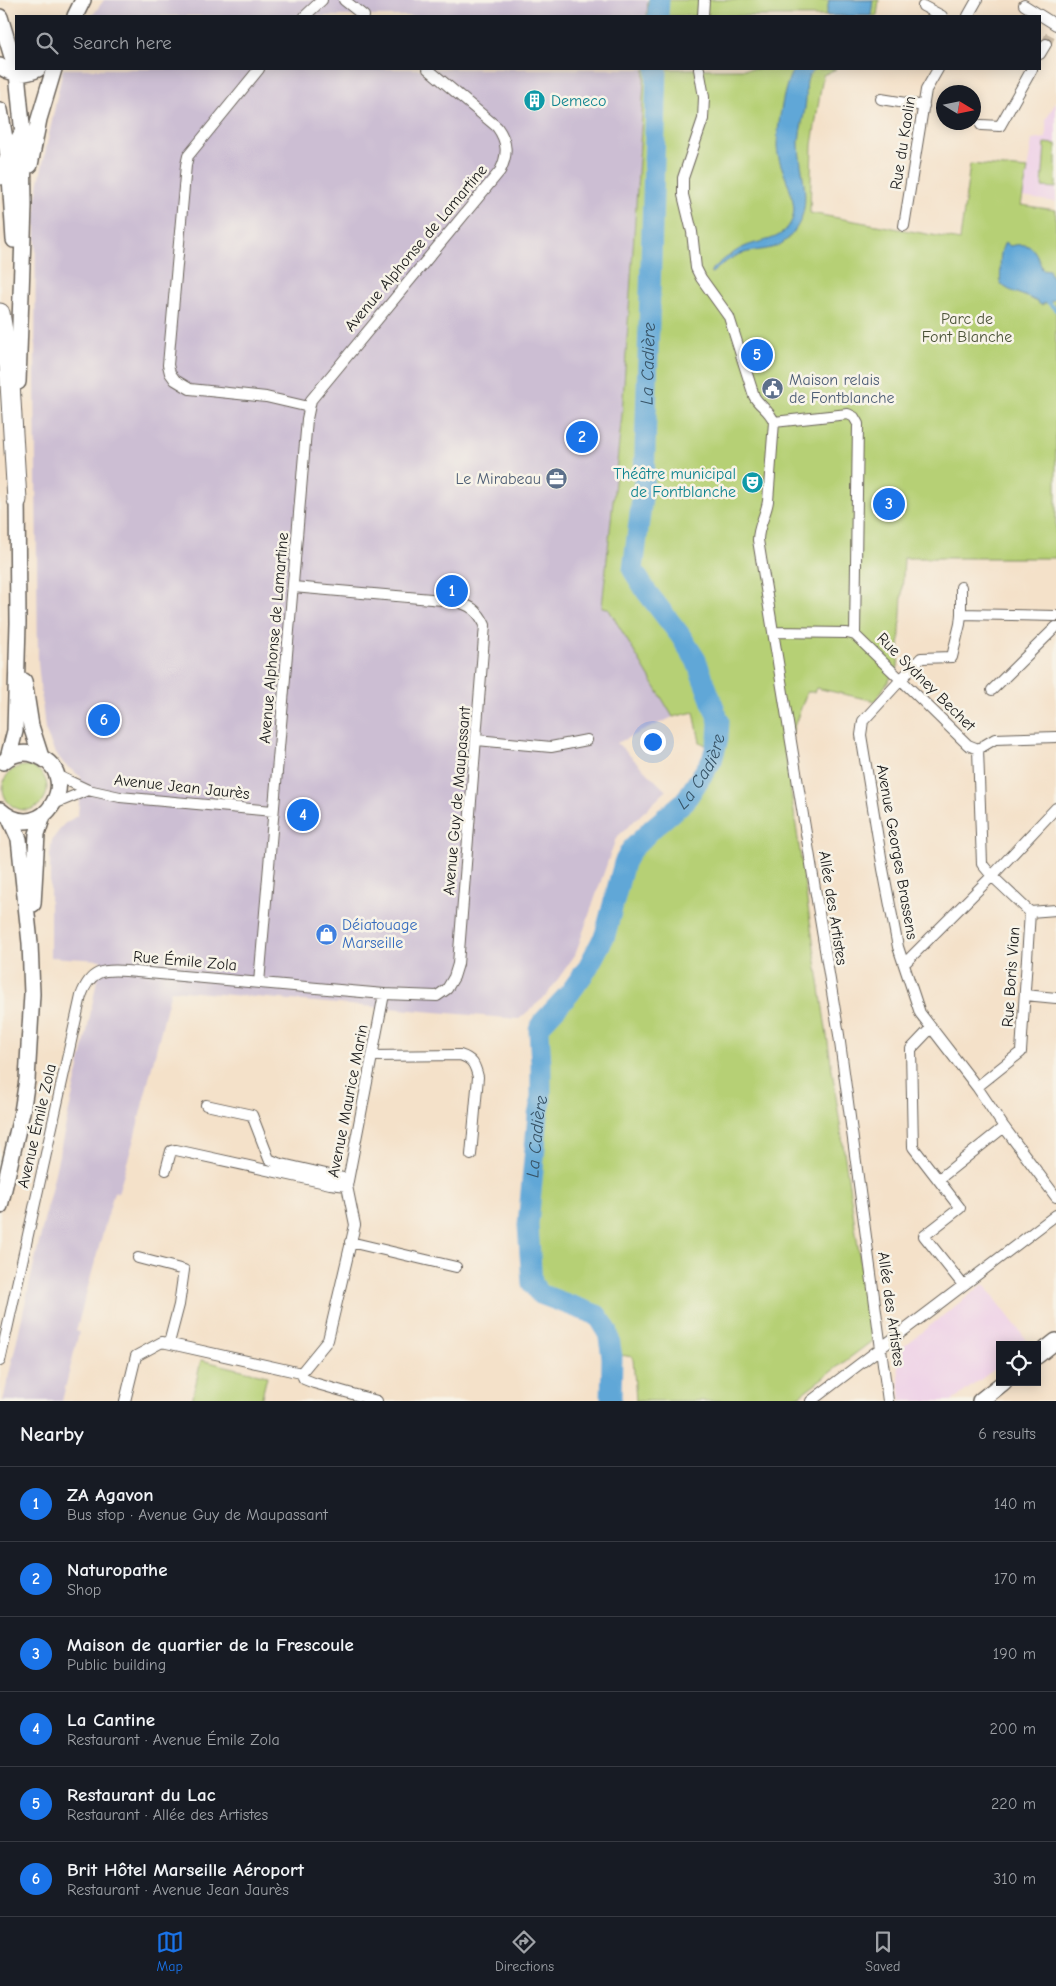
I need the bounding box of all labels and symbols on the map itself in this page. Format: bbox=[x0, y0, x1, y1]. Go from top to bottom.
north arrow bbox=[936, 85, 981, 130]
building icon: Demeco bbox=[523, 89, 547, 113]
place label: Demeco bbox=[551, 92, 607, 110]
street label: Rue du Kaolin bbox=[887, 95, 919, 191]
street label: Avenue Alphonse de Lamartine bbox=[341, 161, 491, 335]
park label: Parc de Font Blanche bbox=[922, 310, 1012, 346]
water label: La Cadière bbox=[636, 322, 660, 405]
pin: 5 bbox=[741, 336, 773, 374]
place label: Maison relais de Fontblanche bbox=[789, 371, 895, 407]
public building icon: Maison relais de Fontblanche bbox=[761, 377, 785, 401]
pin: 2 bbox=[566, 418, 598, 456]
place label: Théâtre municipal de Fontblanche bbox=[613, 465, 736, 501]
office icon: Le Mirabeau bbox=[545, 467, 569, 491]
place label: Le Mirabeau bbox=[456, 470, 541, 488]
theatre icon: Théâtre municipal de Fontblanche bbox=[740, 471, 764, 495]
pin: 3 bbox=[873, 485, 905, 523]
street label: Avenue Alphonse de Lamartine bbox=[256, 532, 292, 744]
pin: 1 bbox=[436, 572, 468, 610]
street label: Rue Sydney Bechet bbox=[873, 629, 979, 735]
pin: 6 bbox=[88, 701, 120, 739]
street label: Avenue Guy de Maupassant bbox=[440, 705, 474, 896]
your location bbox=[640, 729, 666, 755]
water label: La Cadière bbox=[673, 734, 729, 814]
street label: Avenue Georges Brassens bbox=[873, 763, 921, 941]
street label: Avenue Jean Jaurès bbox=[113, 771, 251, 803]
pin: 4 bbox=[287, 796, 319, 834]
street label: Allée des Artistes bbox=[815, 850, 851, 967]
place label: Déiatouage Marseille bbox=[342, 916, 417, 952]
shop icon: Déiatouage Marseille bbox=[314, 922, 338, 946]
street label: Rue Boris Vian bbox=[999, 926, 1023, 1028]
street label: Rue Émile Zola bbox=[132, 947, 238, 974]
street label: Avenue Maurice Marin bbox=[324, 1023, 372, 1179]
street label: Avenue Émile Zola bbox=[13, 1062, 60, 1190]
water label: La Cadière bbox=[522, 1095, 552, 1179]
street label: Allée des Artistes bbox=[874, 1251, 908, 1368]

